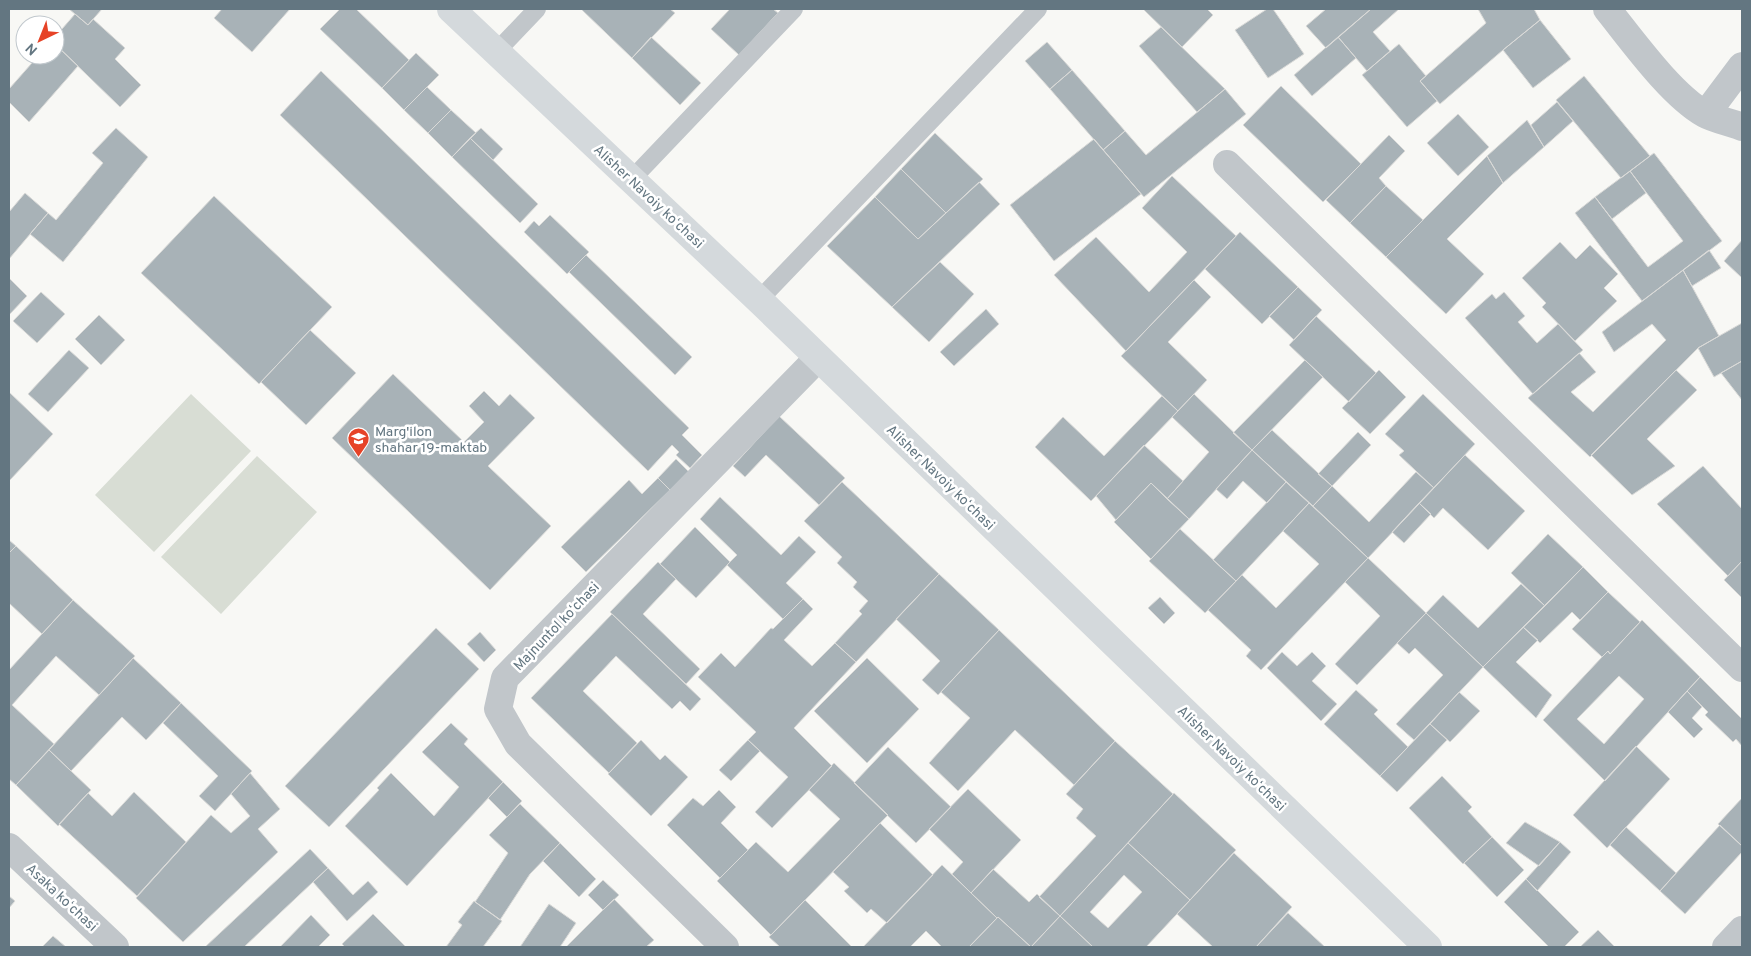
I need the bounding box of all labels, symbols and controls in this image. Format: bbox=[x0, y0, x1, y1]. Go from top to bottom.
north arrow bbox=[15, 15, 65, 65]
text: N bbox=[23, 39, 42, 58]
street label: Alisher Navoiy koʻchasi bbox=[589, 142, 706, 252]
street label: Alisher Navoiy koʻchasi bbox=[882, 422, 998, 534]
place label: Marg'ilon shahar 19-maktab bbox=[375, 424, 487, 457]
school or university icon: Marg'ilon shahar 19-maktab bbox=[347, 427, 371, 458]
street label: Majnuntol koʻchasi bbox=[511, 579, 603, 675]
street label: Alisher Navoiy koʻchasi bbox=[1173, 703, 1289, 815]
street label: Asaka koʻchasi bbox=[22, 861, 100, 935]

